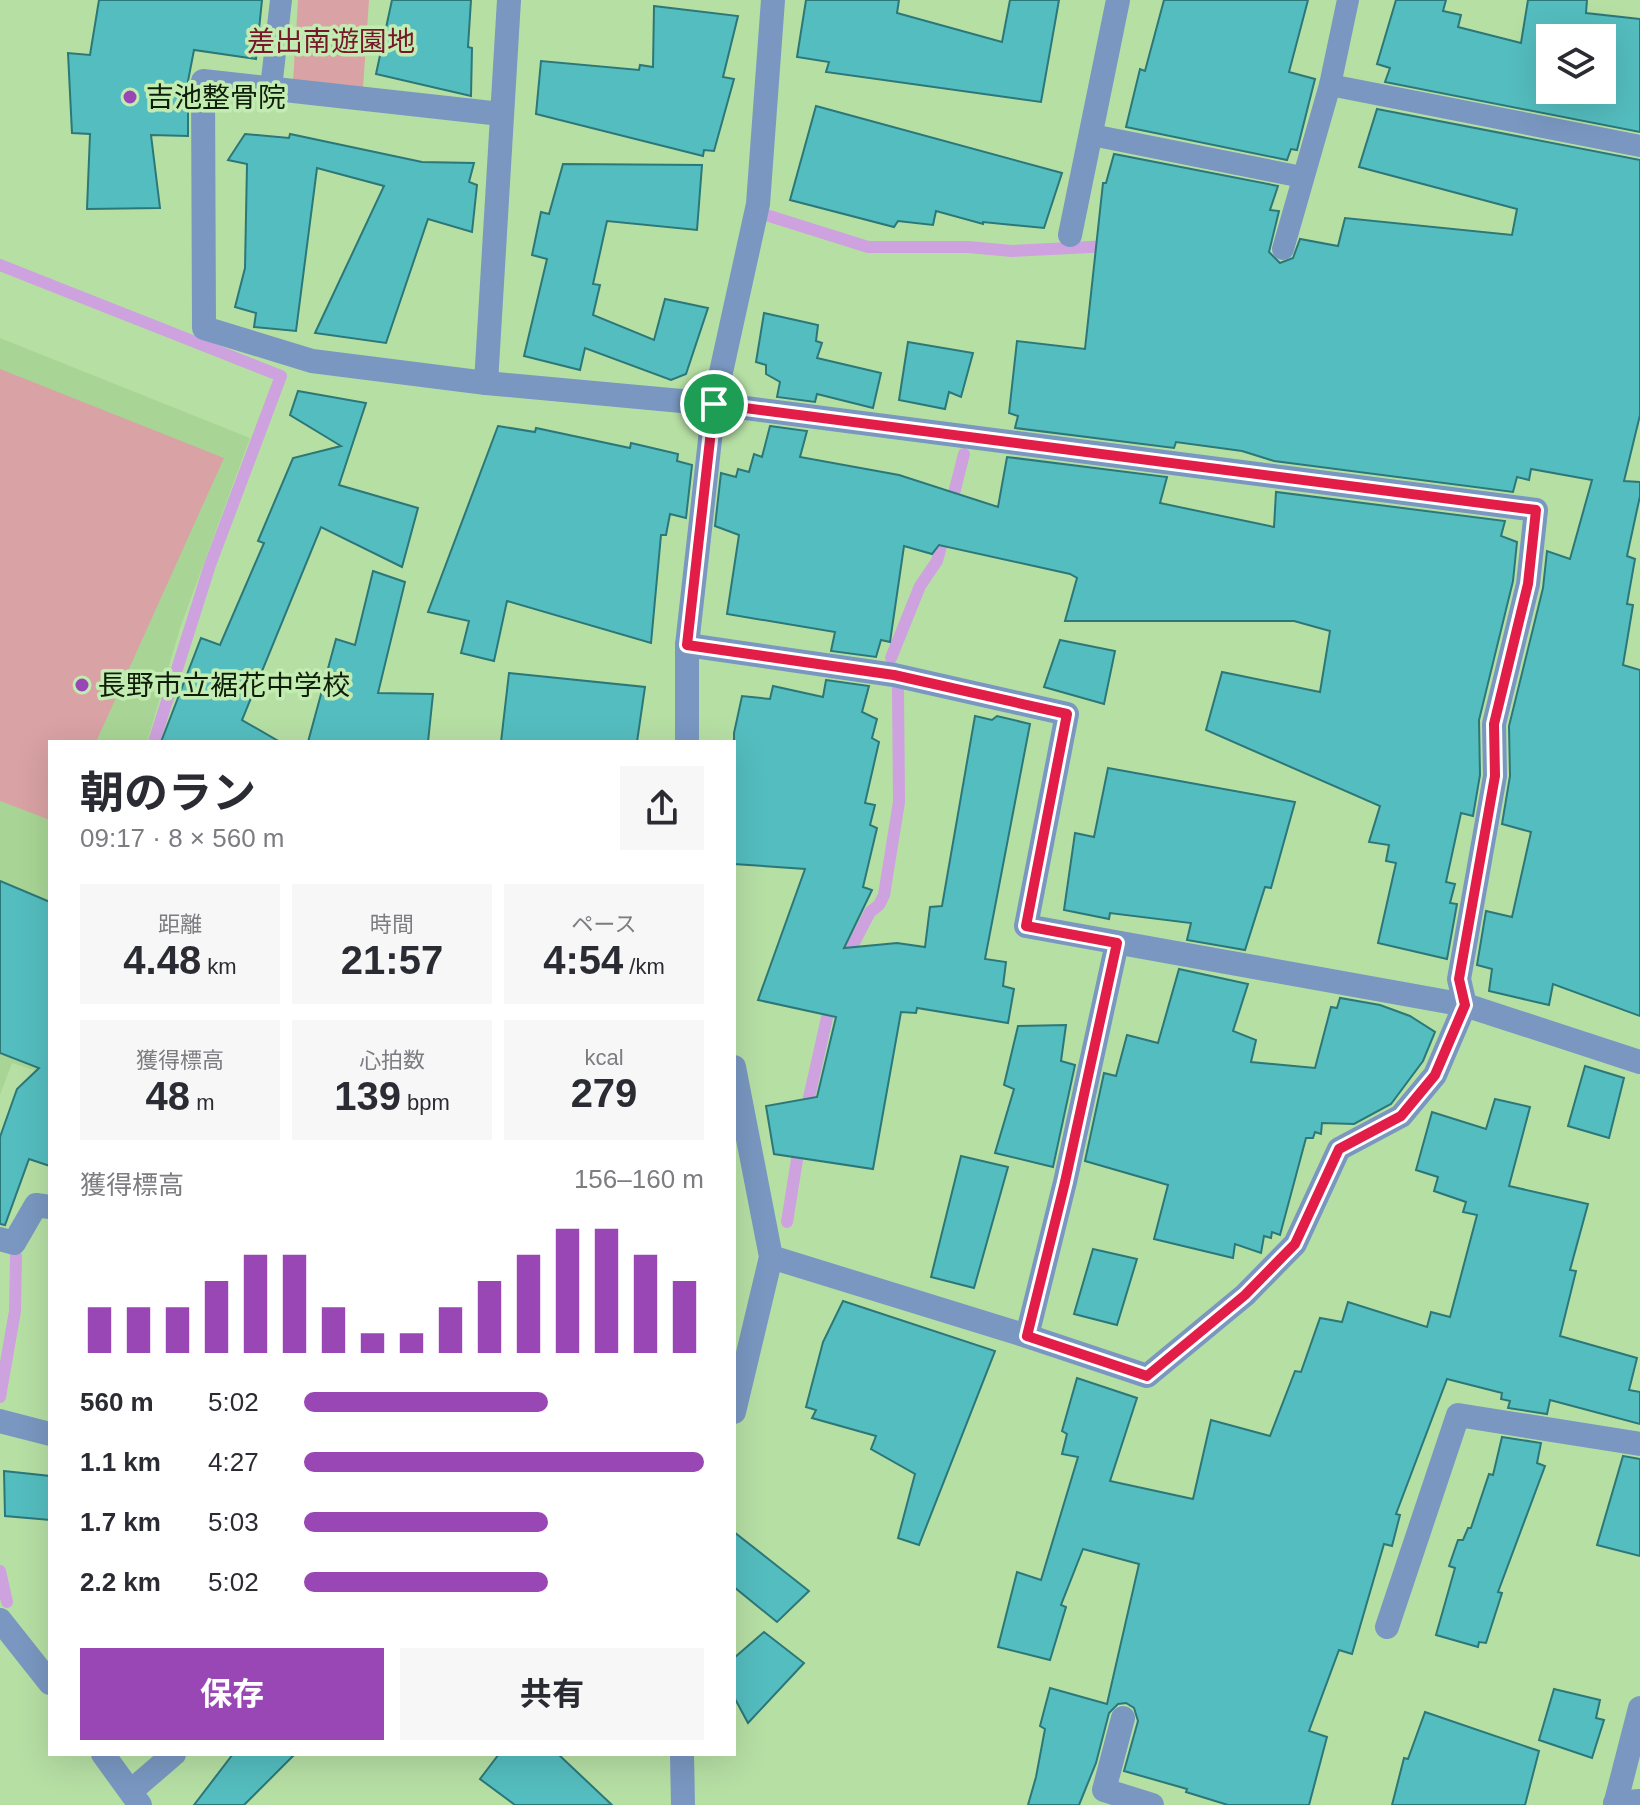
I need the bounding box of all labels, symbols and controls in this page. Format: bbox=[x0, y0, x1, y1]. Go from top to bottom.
map controls bbox=[1536, 24, 1616, 104]
button: layers bbox=[1536, 24, 1616, 104]
park label: 差出南遊園地 bbox=[247, 26, 415, 57]
place label: 吉池整骨院 bbox=[146, 82, 286, 113]
marker: 吉池整骨院 bbox=[121, 88, 139, 106]
pin bbox=[680, 370, 748, 438]
icon: arrive bbox=[692, 382, 736, 426]
place label: 長野市立裾花中学校 bbox=[98, 670, 350, 701]
marker: 長野市立裾花中学校 bbox=[73, 676, 91, 694]
button: share bbox=[620, 766, 704, 850]
text: 朝のラン bbox=[80, 768, 256, 817]
text: 09:17 · 8 × 560 m bbox=[80, 823, 285, 853]
text: 距離 bbox=[158, 912, 202, 937]
text: 時間 bbox=[370, 912, 414, 937]
text: ペース bbox=[572, 912, 636, 937]
text: 4.48 bbox=[123, 938, 201, 982]
text: 21:57 bbox=[341, 938, 443, 982]
text: 4:54 bbox=[543, 938, 623, 982]
text: km bbox=[201, 954, 237, 979]
text: /km bbox=[623, 954, 665, 979]
text: kcal bbox=[584, 1045, 624, 1070]
text: 獲得標高 bbox=[136, 1048, 224, 1073]
text: 心拍数 bbox=[359, 1048, 425, 1073]
text: 279 bbox=[571, 1071, 637, 1115]
text: 48 bbox=[146, 1074, 190, 1118]
text: 139 bbox=[334, 1074, 401, 1118]
text: m bbox=[190, 1090, 214, 1115]
text: bpm bbox=[401, 1090, 450, 1115]
text: 156–160 m bbox=[574, 1164, 704, 1194]
text: 獲得標高 bbox=[80, 1170, 184, 1200]
text: 560 m bbox=[80, 1387, 154, 1417]
text: 5:02 bbox=[208, 1387, 259, 1417]
text: 1.1 km bbox=[80, 1447, 161, 1477]
text: 4:27 bbox=[208, 1447, 259, 1477]
text: 1.7 km bbox=[80, 1507, 161, 1537]
text: 5:03 bbox=[208, 1507, 259, 1537]
text: 2.2 km bbox=[80, 1567, 161, 1597]
text: 5:02 bbox=[208, 1567, 259, 1597]
button: 保存 bbox=[80, 1648, 384, 1740]
button: 共有 bbox=[400, 1648, 704, 1740]

